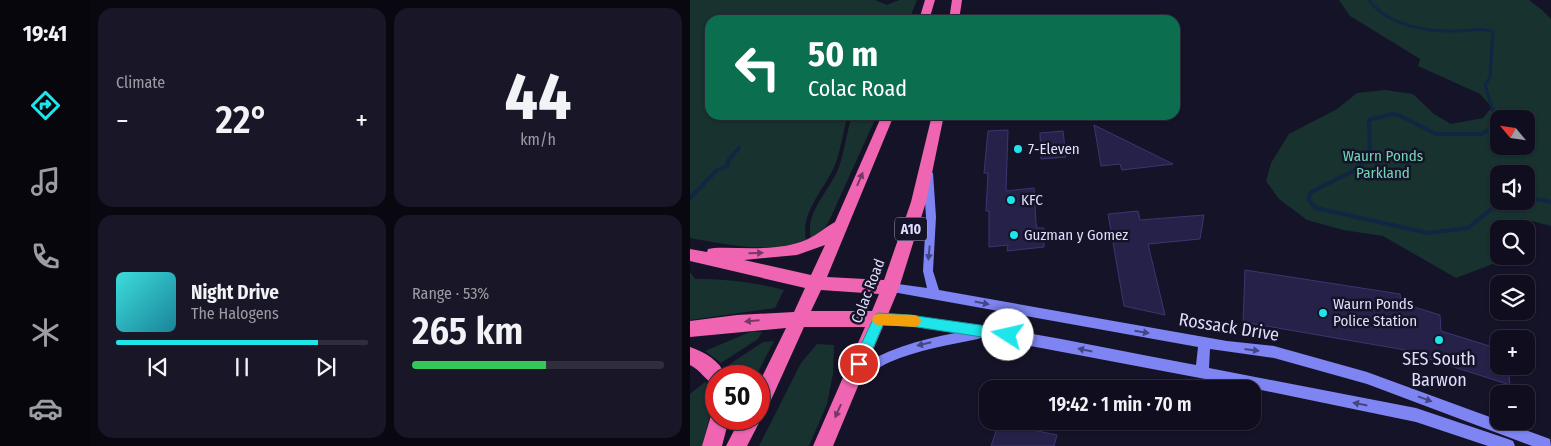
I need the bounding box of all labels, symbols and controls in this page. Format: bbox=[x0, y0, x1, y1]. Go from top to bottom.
text: 19:41 bbox=[23, 20, 67, 47]
text: 50 m bbox=[808, 33, 878, 75]
icon: left bbox=[725, 35, 790, 100]
text: 44 bbox=[505, 58, 571, 136]
text: Climate bbox=[116, 73, 165, 92]
text: Colac Road bbox=[808, 75, 907, 102]
icon: directions bbox=[28, 88, 63, 123]
text: 22° bbox=[216, 97, 268, 143]
text: − bbox=[116, 104, 129, 137]
text: + bbox=[355, 104, 368, 137]
north arrow bbox=[1490, 110, 1535, 155]
map controls bbox=[1490, 110, 1535, 430]
text: km/h bbox=[520, 130, 556, 149]
place label: 7-Eleven bbox=[1028, 140, 1080, 158]
marker: 7-Eleven bbox=[1012, 143, 1024, 155]
park label: Waurn Ponds Parkland bbox=[1343, 147, 1423, 182]
icon: music bbox=[28, 164, 63, 199]
button: sound bbox=[1490, 165, 1535, 210]
one-way arrow bbox=[857, 172, 865, 186]
place label: KFC bbox=[1021, 191, 1043, 209]
marker: KFC bbox=[1005, 194, 1017, 206]
road number: A10 bbox=[895, 218, 927, 240]
button: search bbox=[1490, 220, 1535, 265]
place label: Guzman y Gomez bbox=[1024, 226, 1128, 244]
marker: Guzman y Gomez bbox=[1008, 229, 1020, 241]
icon: phone bbox=[28, 239, 63, 274]
one-way arrow bbox=[925, 245, 933, 261]
one-way arrow bbox=[748, 248, 764, 256]
street label: Colac Road bbox=[848, 256, 888, 326]
button: layers bbox=[1490, 275, 1535, 320]
text: Night Drive bbox=[191, 281, 279, 304]
text: Range · 53% bbox=[412, 284, 489, 303]
place label: Waurn Ponds Police Station bbox=[1333, 295, 1417, 330]
one-way arrow bbox=[975, 299, 991, 307]
text: The Halogens bbox=[191, 304, 279, 323]
marker: Waurn Ponds Police Station bbox=[1317, 307, 1329, 319]
text: 265 km bbox=[412, 308, 523, 354]
position arrow bbox=[981, 308, 1033, 360]
street label: Rossack Drive bbox=[1177, 308, 1281, 346]
icon: climate bbox=[28, 315, 63, 350]
one-way arrow bbox=[743, 317, 759, 325]
one-way arrow bbox=[1135, 328, 1151, 336]
button: + bbox=[1490, 330, 1535, 375]
marker: SES South Barwon bbox=[1433, 334, 1445, 346]
one-way arrow bbox=[916, 341, 931, 349]
pin bbox=[838, 343, 880, 385]
one-way arrow bbox=[1078, 346, 1093, 354]
one-way arrow bbox=[1245, 346, 1261, 354]
place label: SES South Barwon bbox=[1402, 348, 1476, 391]
icon: arrive bbox=[845, 350, 873, 378]
icon: previous bbox=[144, 353, 172, 381]
icon: pause bbox=[228, 353, 256, 381]
icon: next bbox=[312, 353, 340, 381]
speed limit sign: 50 bbox=[705, 365, 770, 430]
button: − bbox=[1490, 385, 1535, 430]
icon: car bbox=[28, 391, 63, 426]
text: 19:42 · 1 min · 70 m bbox=[1049, 393, 1191, 416]
one-way arrow bbox=[1418, 395, 1433, 403]
one-way arrow bbox=[1353, 400, 1368, 408]
one-way arrow bbox=[834, 404, 842, 418]

